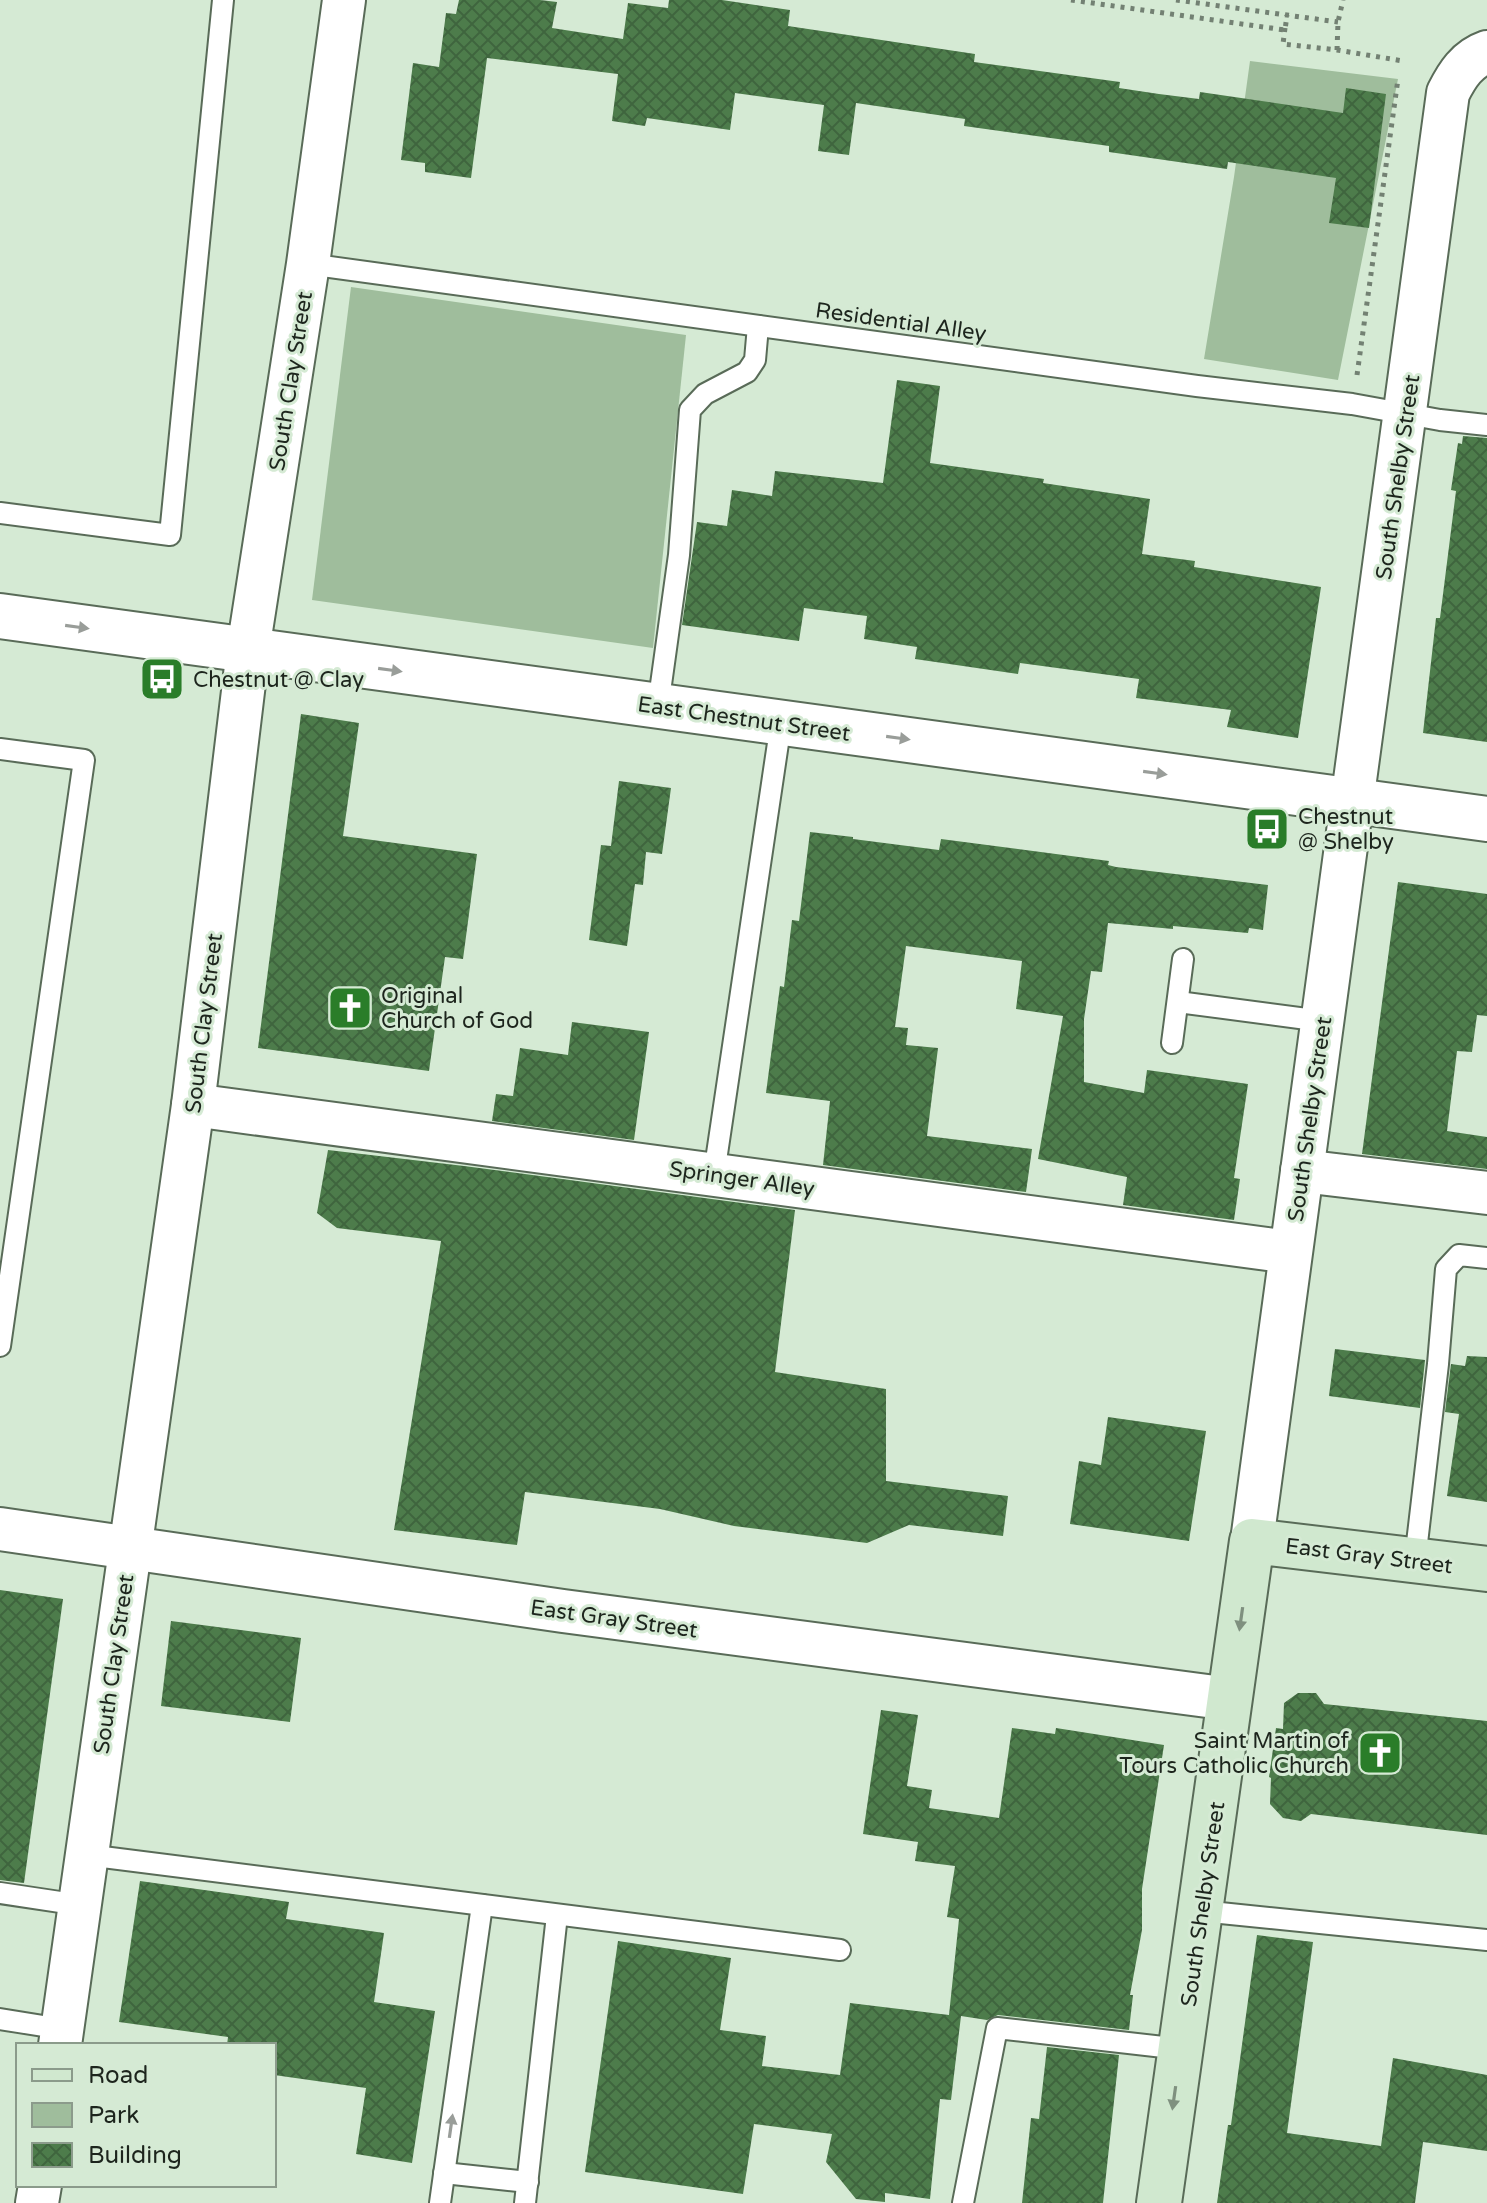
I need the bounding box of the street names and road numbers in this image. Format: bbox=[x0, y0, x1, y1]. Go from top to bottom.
street label: South Clay Street bbox=[264, 290, 318, 473]
street label: Residential Alley bbox=[814, 297, 988, 347]
street label: South Shelby Street bbox=[1371, 373, 1425, 581]
street label: East Chestnut Street bbox=[636, 691, 852, 747]
street label: South Clay Street bbox=[180, 932, 228, 1115]
street label: South Shelby Street bbox=[1283, 1015, 1337, 1223]
street label: Springer Alley bbox=[668, 1156, 816, 1202]
street label: East Gray Street bbox=[1284, 1533, 1454, 1579]
street label: South Clay Street bbox=[89, 1573, 139, 1756]
street label: East Gray Street bbox=[529, 1594, 699, 1644]
street label: South Shelby Street bbox=[1176, 1800, 1230, 2008]

